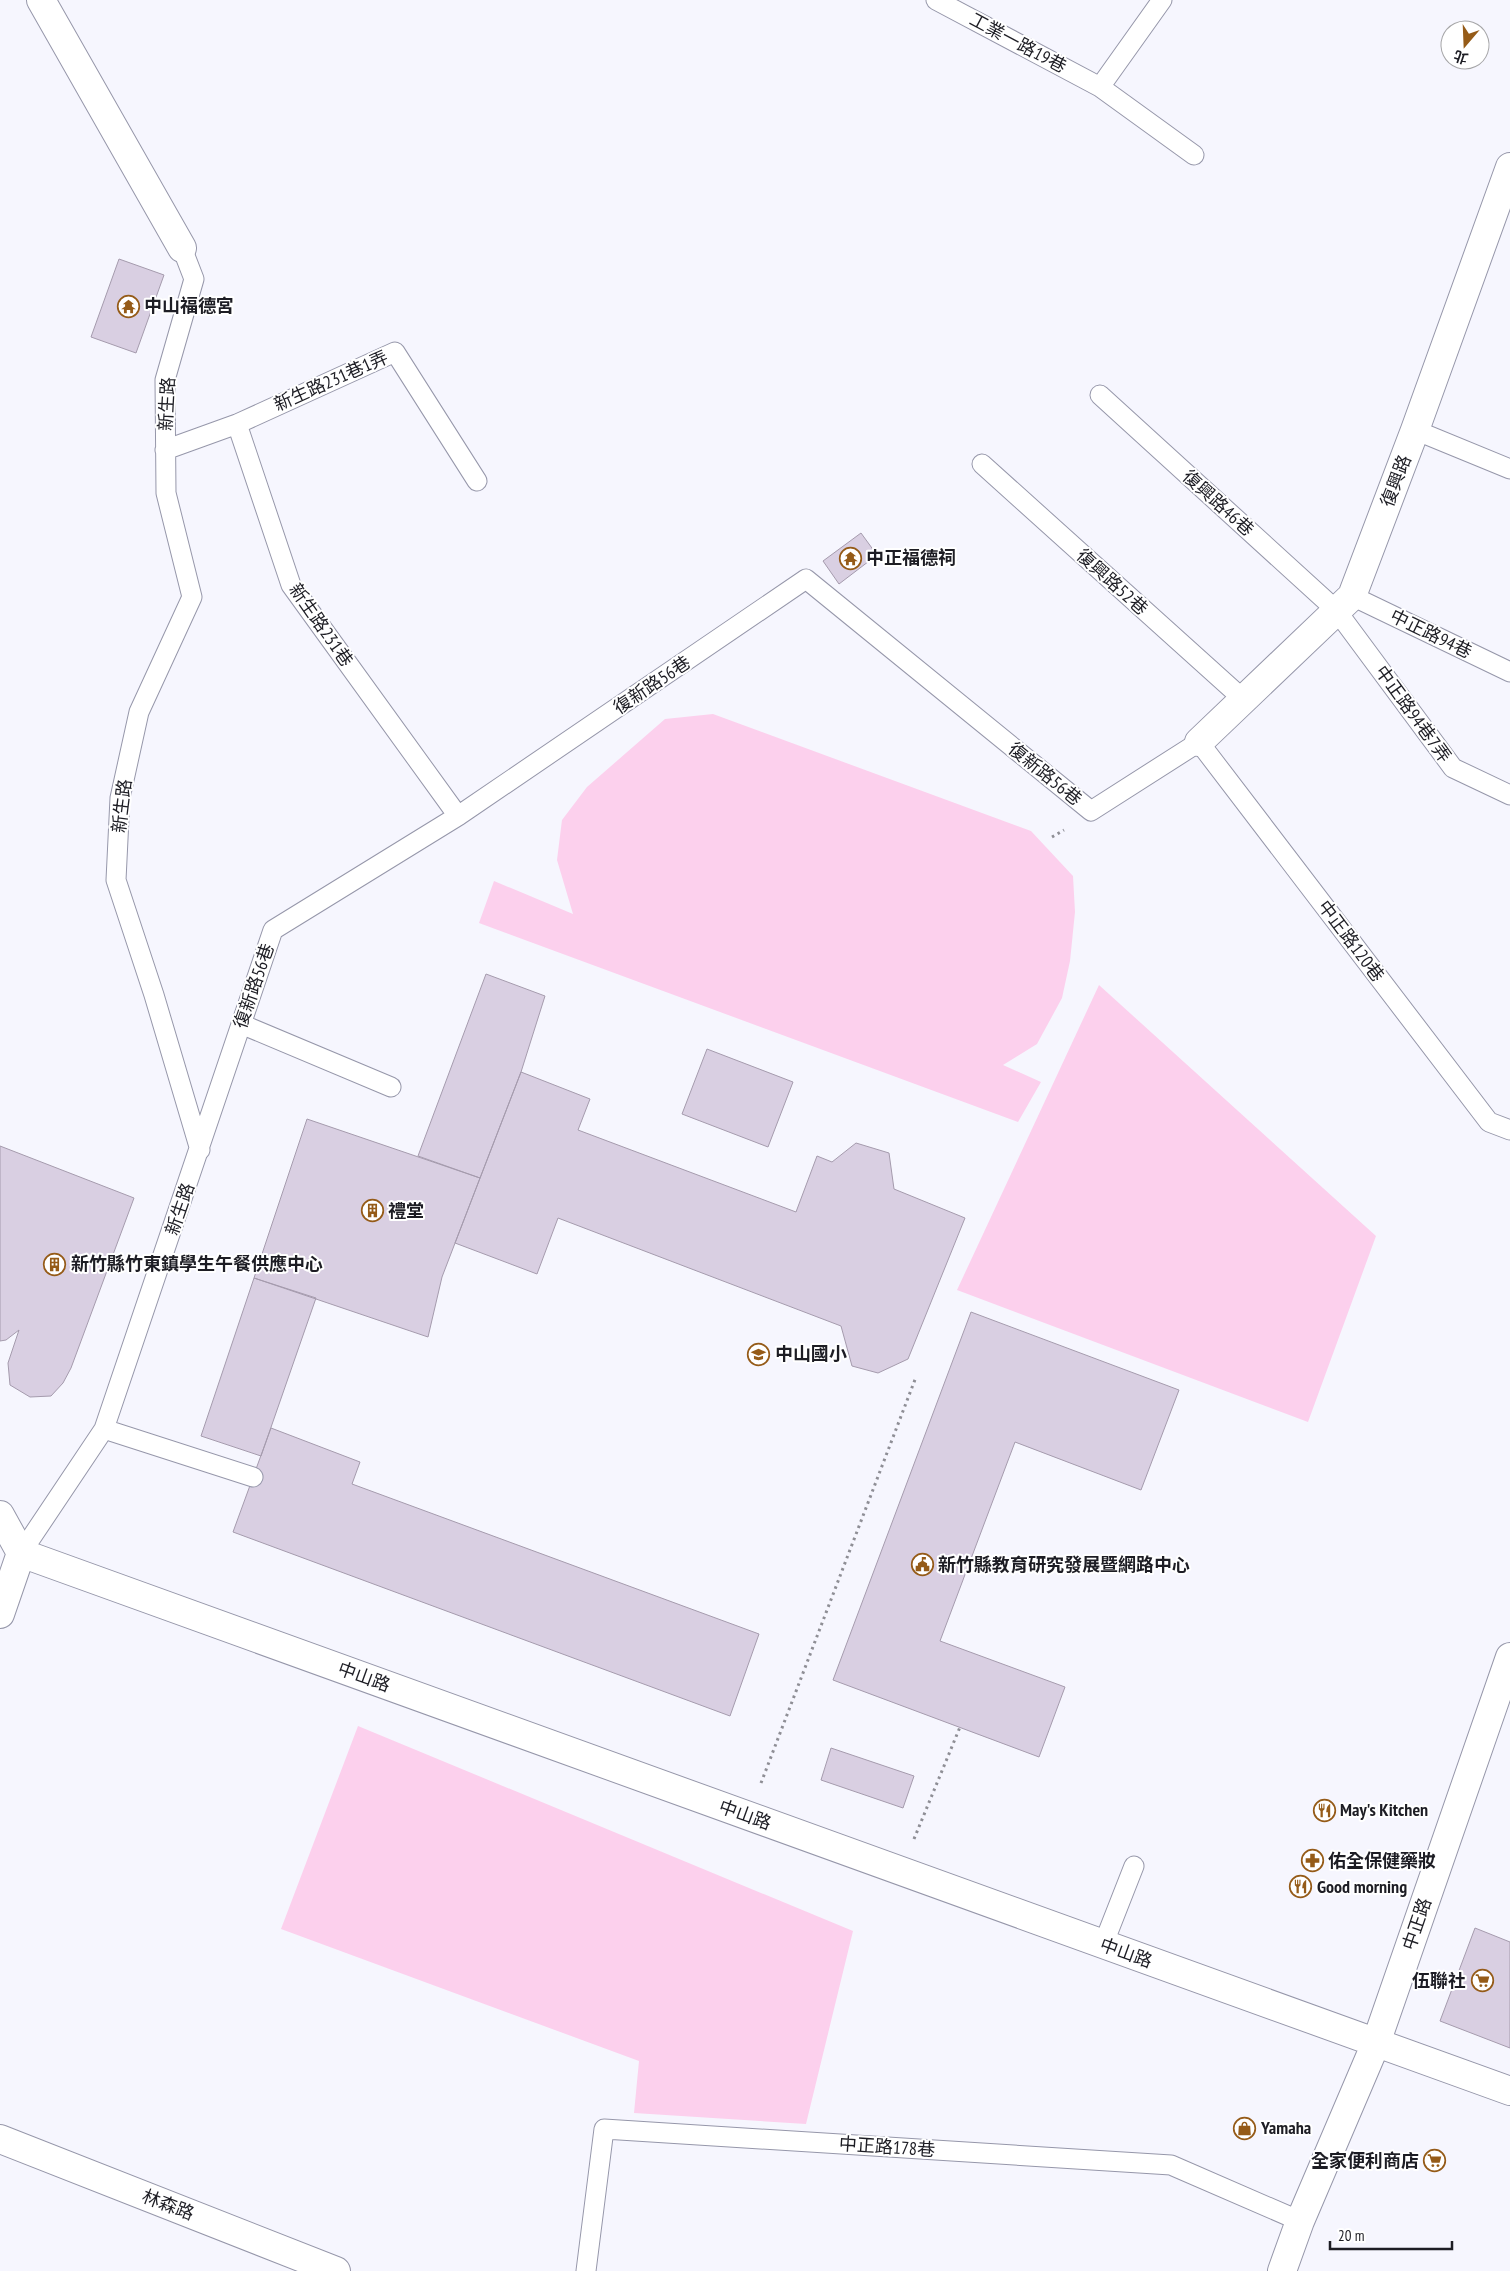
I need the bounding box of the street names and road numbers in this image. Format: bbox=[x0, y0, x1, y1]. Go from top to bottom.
street label: 工業一路19巷 bbox=[966, 7, 1071, 78]
street label: 新生路231巷1弄 bbox=[270, 345, 391, 416]
street label: 新生路 bbox=[154, 376, 179, 432]
street label: 復興路 bbox=[1375, 451, 1416, 510]
street label: 復興路46巷 bbox=[1178, 465, 1259, 541]
street label: 復興路52巷 bbox=[1072, 544, 1153, 620]
street label: 新生路231巷 bbox=[284, 579, 358, 671]
street label: 中正路94巷 bbox=[1387, 604, 1476, 663]
street label: 復新路56巷 bbox=[609, 650, 695, 719]
street label: 中正路94巷7弄 bbox=[1371, 661, 1456, 767]
street label: 復新路56巷 bbox=[1004, 737, 1087, 810]
street label: 新生路 bbox=[107, 778, 136, 834]
street label: 中正路120巷 bbox=[1313, 895, 1390, 986]
street label: 復新路56巷 bbox=[228, 940, 279, 1031]
street label: 新生路 bbox=[160, 1180, 199, 1238]
street label: 中山路 bbox=[335, 1656, 393, 1697]
street label: 中山路 bbox=[716, 1794, 774, 1835]
street label: 中正路 bbox=[1397, 1895, 1436, 1953]
street label: 中山路 bbox=[1097, 1932, 1155, 1973]
street label: 中正路178巷 bbox=[838, 2132, 936, 2161]
street label: 林森路 bbox=[139, 2184, 198, 2225]

